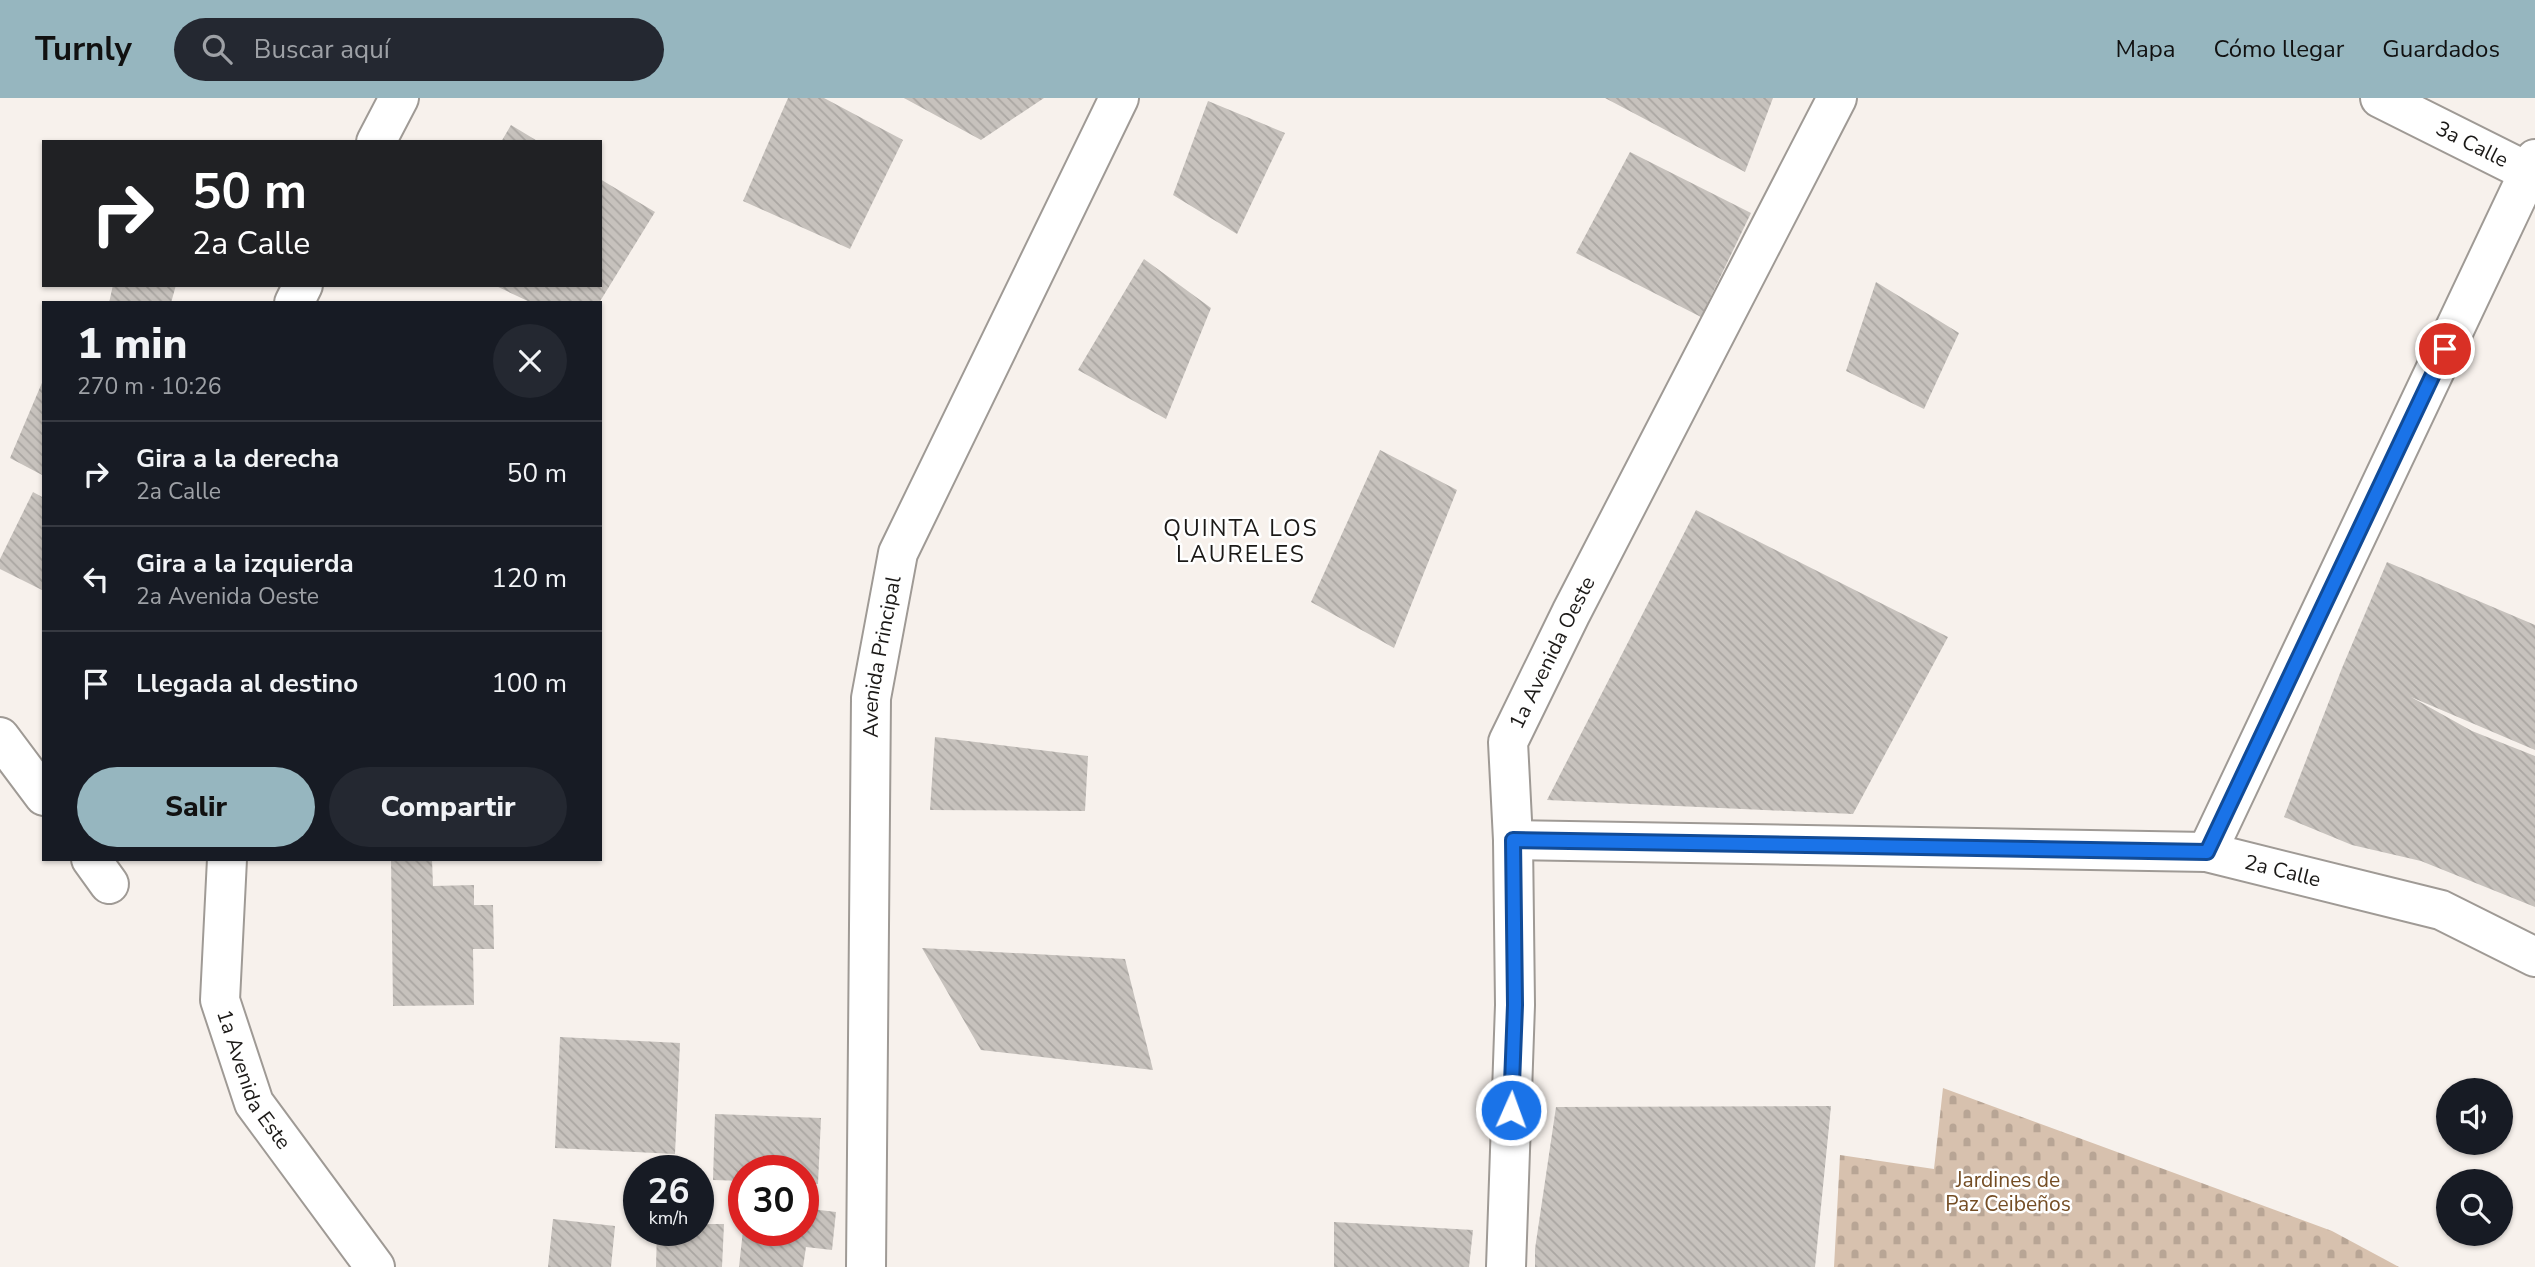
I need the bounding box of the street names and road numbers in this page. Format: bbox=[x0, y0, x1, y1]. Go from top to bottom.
street label: 3a Calle bbox=[2431, 114, 2513, 174]
street label: 1a Avenida Oeste bbox=[1503, 571, 1602, 734]
street label: Avenida Principal bbox=[857, 573, 908, 738]
street label: 2a Calle bbox=[2242, 848, 2324, 894]
street label: 1a Avenida Este bbox=[210, 1006, 298, 1155]

